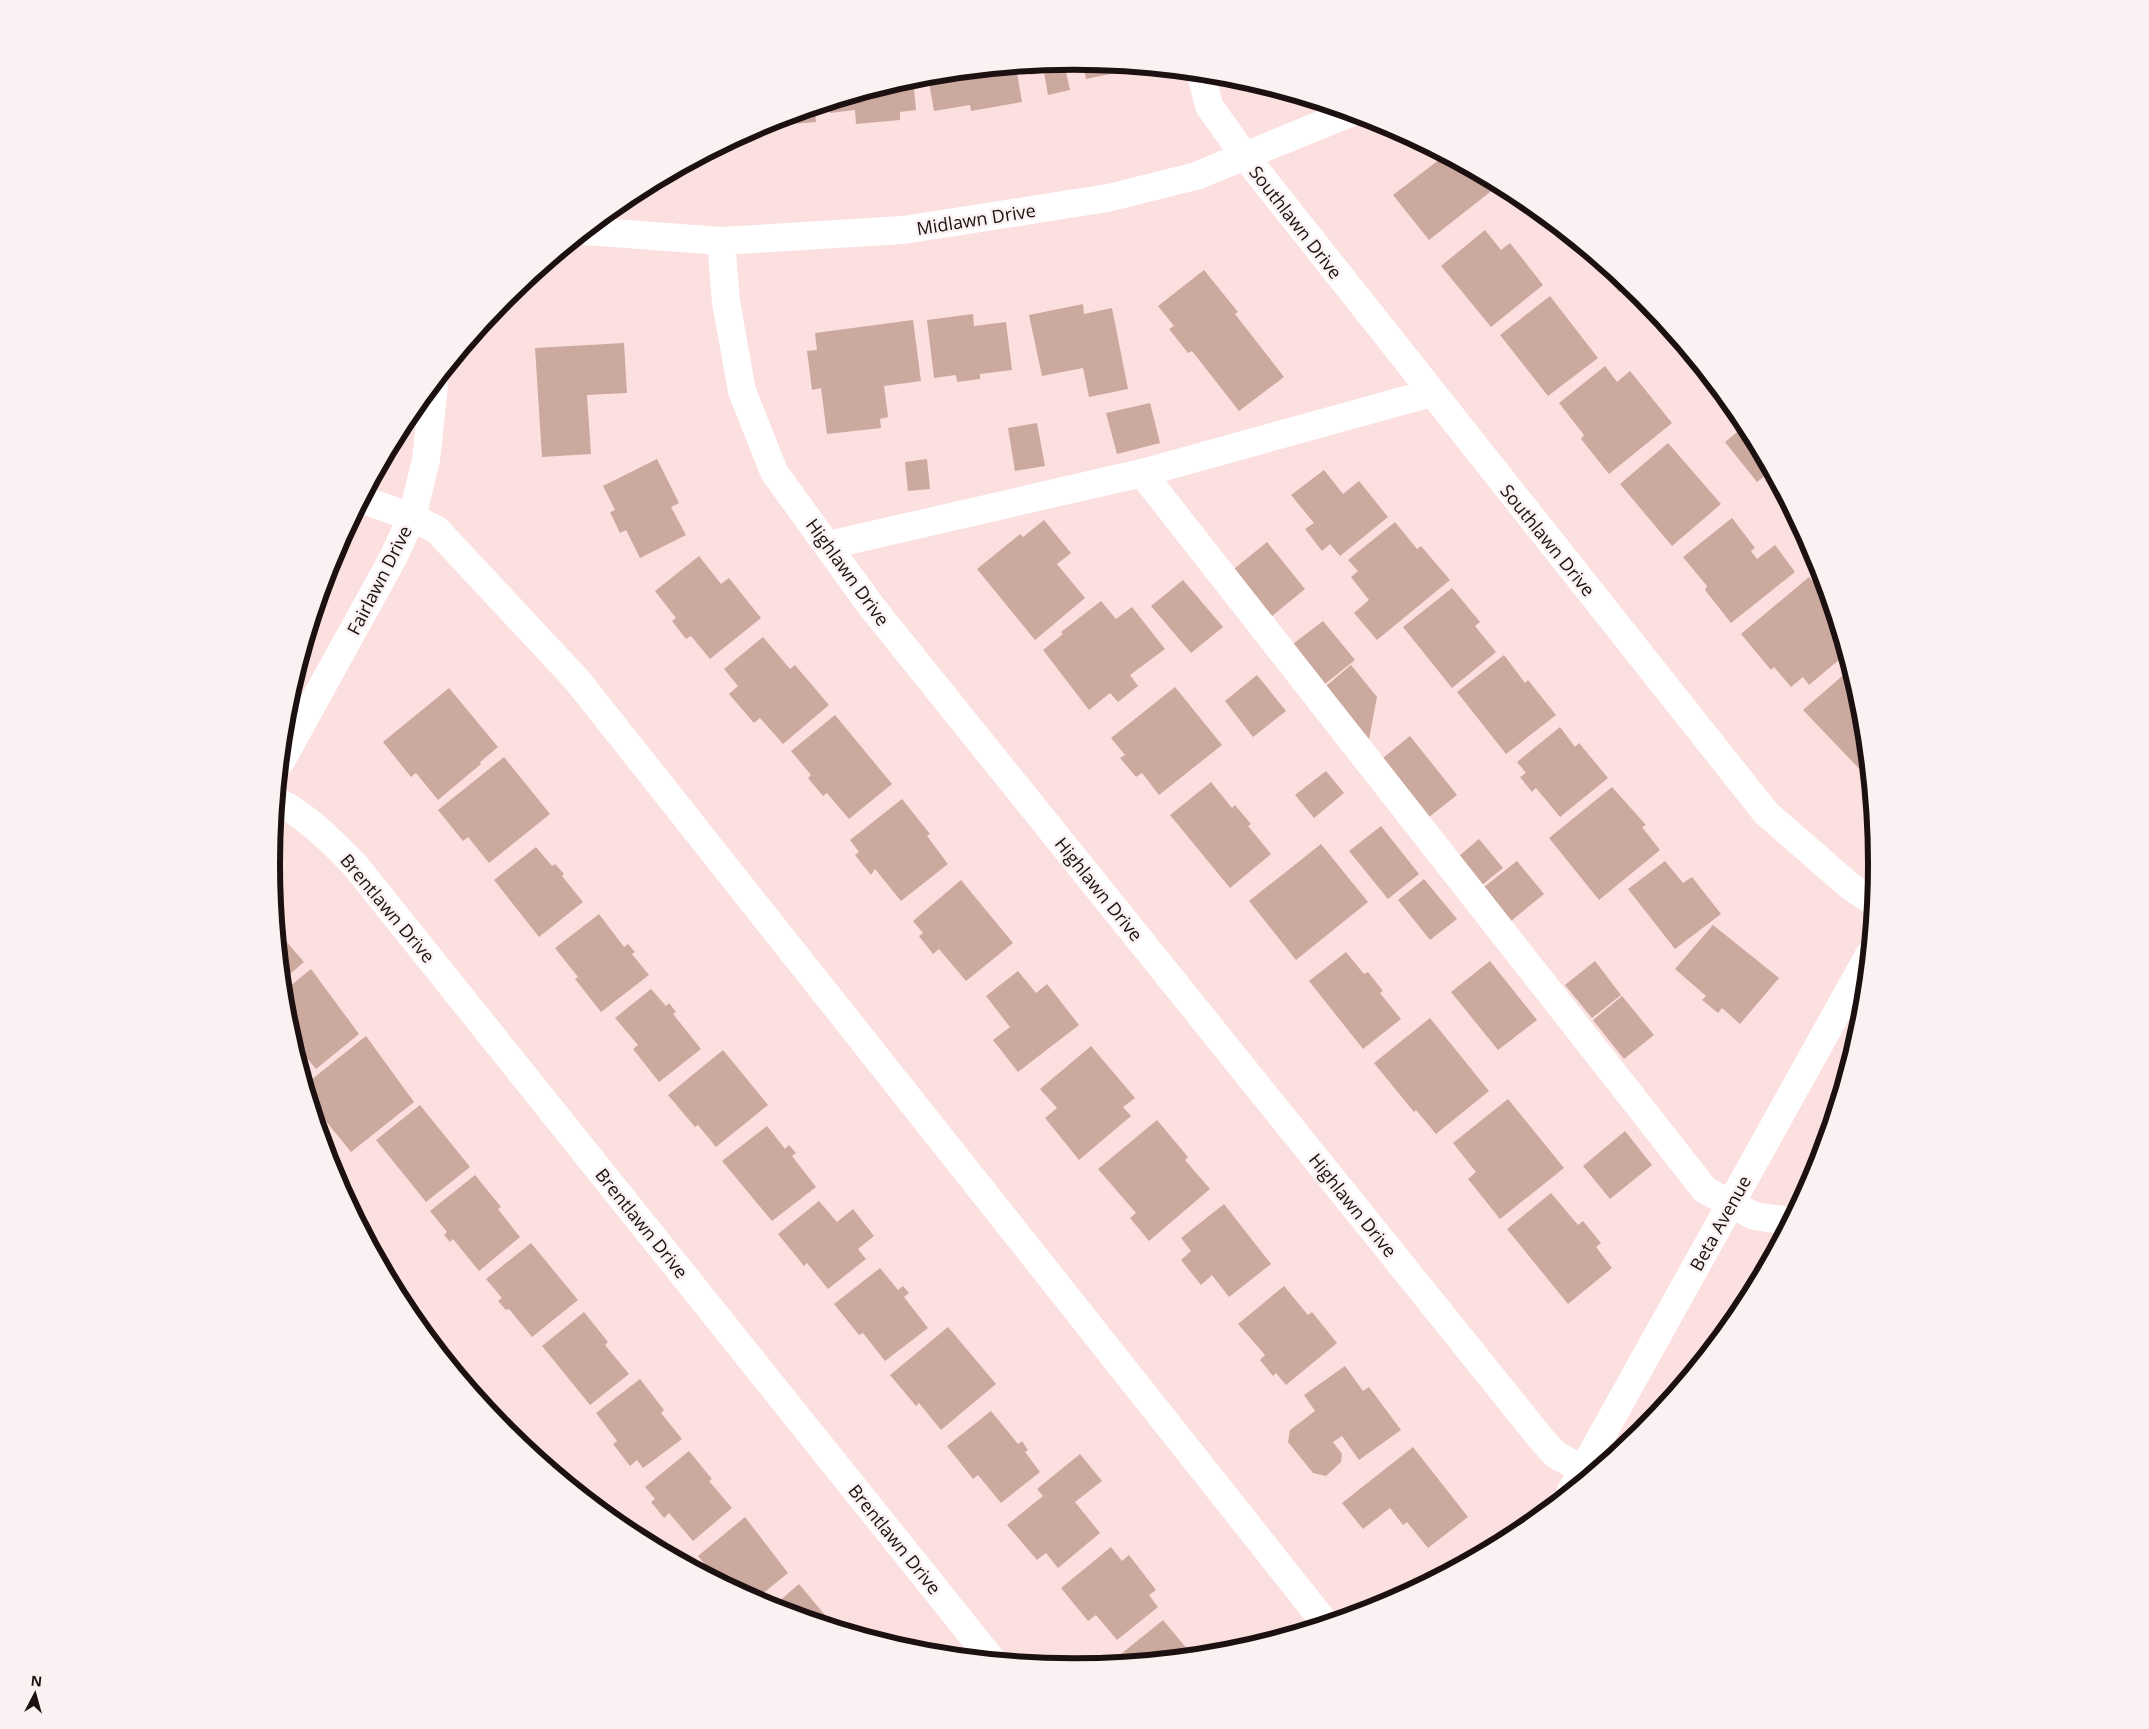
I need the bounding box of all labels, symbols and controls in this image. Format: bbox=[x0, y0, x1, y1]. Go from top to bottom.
street label: Southlawn Drive bbox=[1244, 160, 1348, 284]
street label: Midlawn Drive bbox=[915, 198, 1037, 240]
street label: Southlawn Drive bbox=[1495, 479, 1601, 601]
street label: Highlawn Drive bbox=[801, 514, 895, 630]
street label: Fairlawn Drive bbox=[341, 521, 417, 639]
street label: Highlawn Drive bbox=[1050, 832, 1148, 946]
street label: Brentlawn Drive bbox=[335, 849, 441, 967]
street label: Highlawn Drive bbox=[1304, 1148, 1402, 1262]
street label: Brentlawn Drive bbox=[590, 1163, 694, 1283]
street label: Beta Avenue bbox=[1684, 1171, 1756, 1275]
street label: Brentlawn Drive bbox=[843, 1479, 947, 1599]
north arrow bbox=[10, 1669, 60, 1719]
text: N bbox=[30, 1671, 43, 1691]

